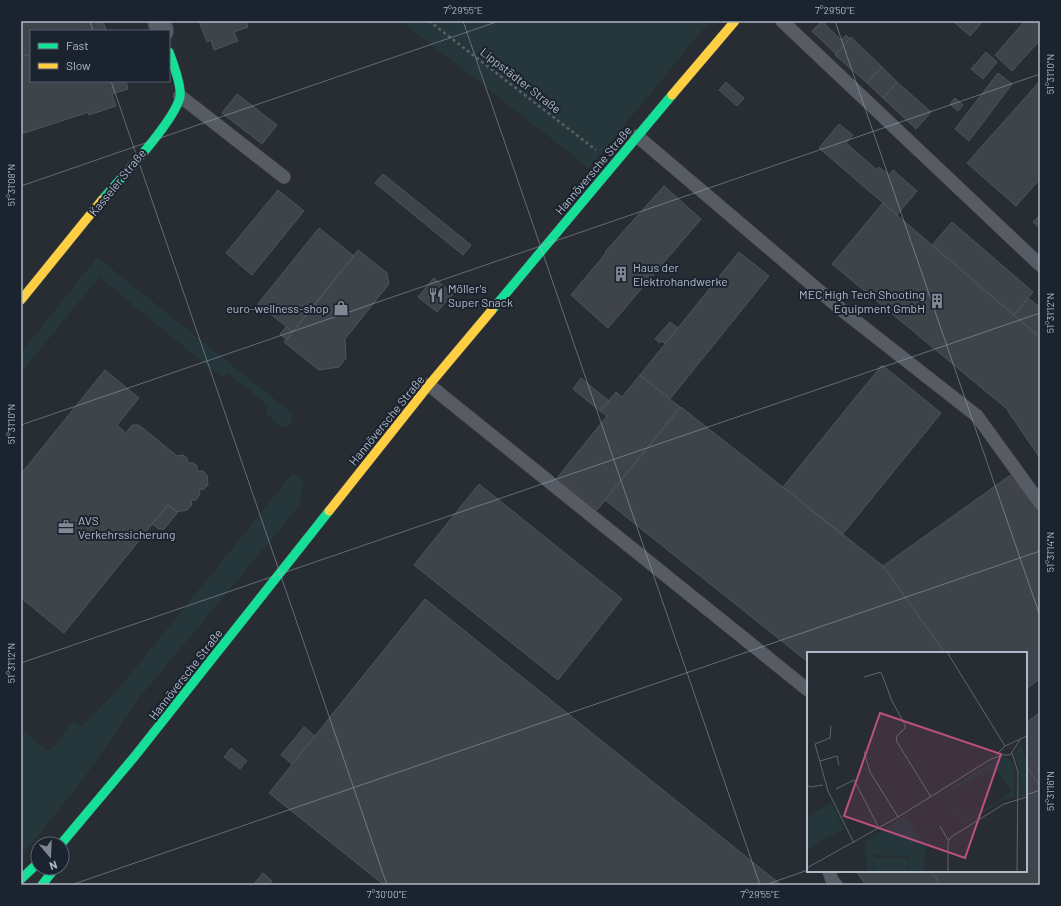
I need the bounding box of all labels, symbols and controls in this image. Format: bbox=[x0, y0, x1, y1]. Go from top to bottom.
text: 7°29'55"E bbox=[443, 4, 483, 16]
text: 7°29'50"E bbox=[815, 4, 855, 16]
legend bbox=[30, 30, 170, 82]
text: Fast bbox=[66, 38, 89, 52]
street label: Lippstädter Straße bbox=[478, 44, 564, 116]
text: 51°31'10"N bbox=[1044, 54, 1056, 94]
text: Slow bbox=[66, 58, 91, 72]
street label: Hannöversche Straße bbox=[552, 123, 634, 217]
street label: Kasseler Straße bbox=[86, 146, 148, 218]
text: 51°31'08"N bbox=[5, 164, 17, 206]
place label: Haus der Elektrohandwerke bbox=[633, 260, 728, 288]
building icon: Haus der Elektrohandwerke bbox=[612, 265, 630, 283]
place label: Möller's Super Snack bbox=[448, 281, 513, 309]
restaurant icon: Möller's Super Snack bbox=[427, 286, 445, 304]
place label: MEC High Tech Shooting Equipment GmbH bbox=[799, 287, 925, 315]
building icon: MEC High Tech Shooting Equipment GmbH bbox=[928, 292, 946, 310]
text: 51°31'12"N bbox=[1044, 293, 1056, 333]
shop icon: euro-wellness-shop bbox=[332, 299, 350, 317]
place label: euro-wellness-shop bbox=[226, 301, 329, 315]
street label: Hannöversche Straße bbox=[346, 372, 426, 468]
text: 51°31'10"N bbox=[5, 404, 17, 444]
place label: AVS Verkehrssicherung bbox=[78, 513, 175, 541]
office icon: AVS Verkehrssicherung bbox=[57, 518, 75, 536]
text: 51°31'14"N bbox=[1044, 532, 1056, 572]
street label: Hannöversche Straße bbox=[145, 626, 225, 722]
text: 51°31'12"N bbox=[5, 643, 17, 683]
inset map bbox=[807, 652, 1027, 872]
text: 51°31'16"N bbox=[1044, 771, 1056, 811]
north arrow bbox=[30, 836, 70, 876]
text: N bbox=[48, 859, 59, 873]
text: 7°30'00"E bbox=[367, 888, 407, 900]
text: 7°29'55"E bbox=[740, 888, 780, 900]

